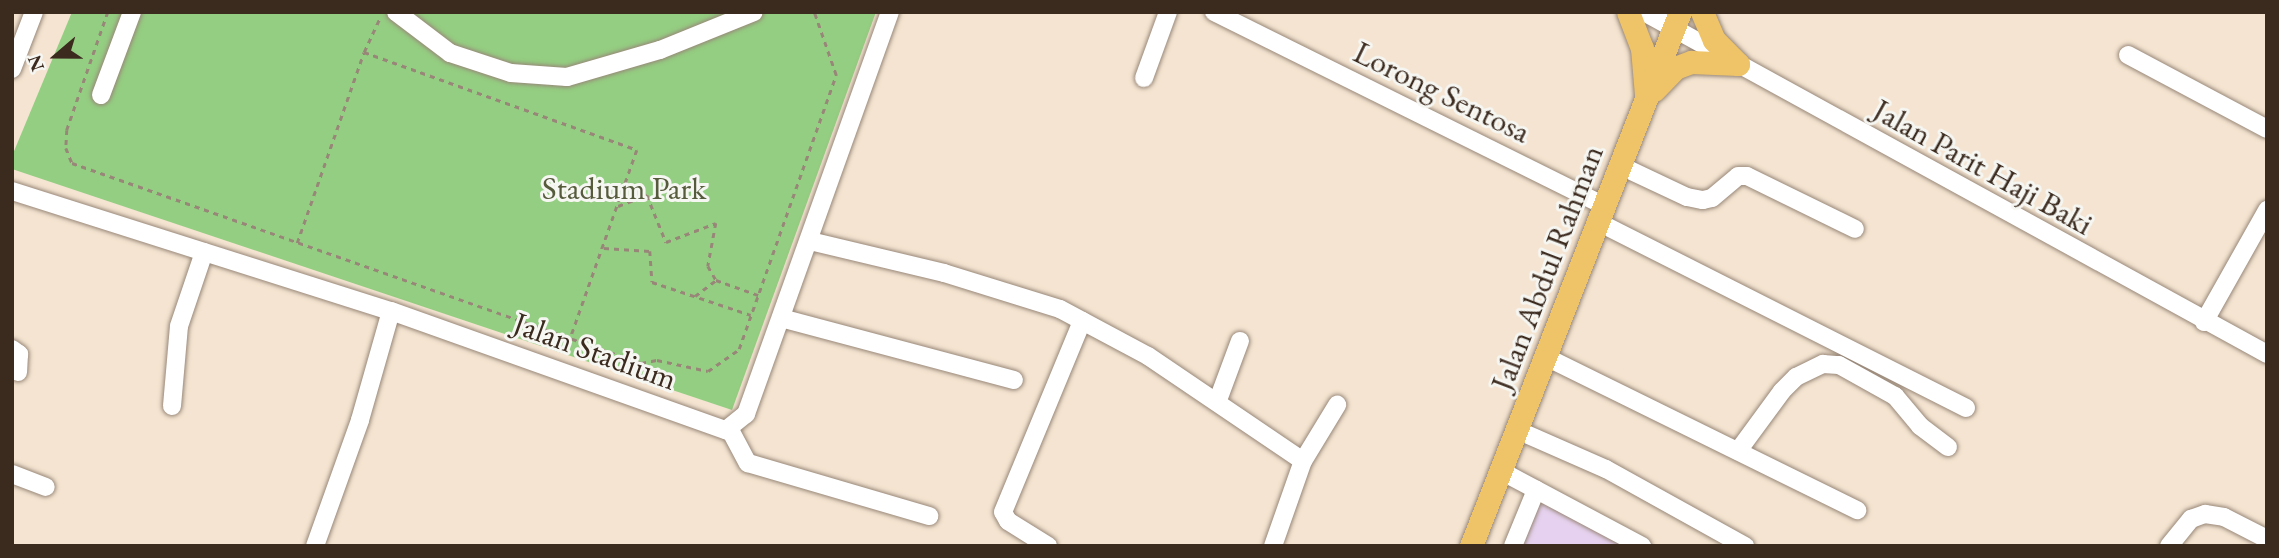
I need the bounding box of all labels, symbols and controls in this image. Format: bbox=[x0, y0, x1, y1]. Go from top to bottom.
north arrow bbox=[21, 21, 91, 91]
street label: Lorong Sentosa bbox=[1348, 33, 1536, 151]
text: N bbox=[21, 52, 50, 75]
street label: Jalan Parit Haji Baki bbox=[1866, 91, 2100, 243]
street label: Jalan Abdul Rahman bbox=[1483, 140, 1611, 396]
park label: Stadium Park bbox=[542, 169, 706, 207]
street label: Jalan Stadium bbox=[508, 304, 682, 398]

